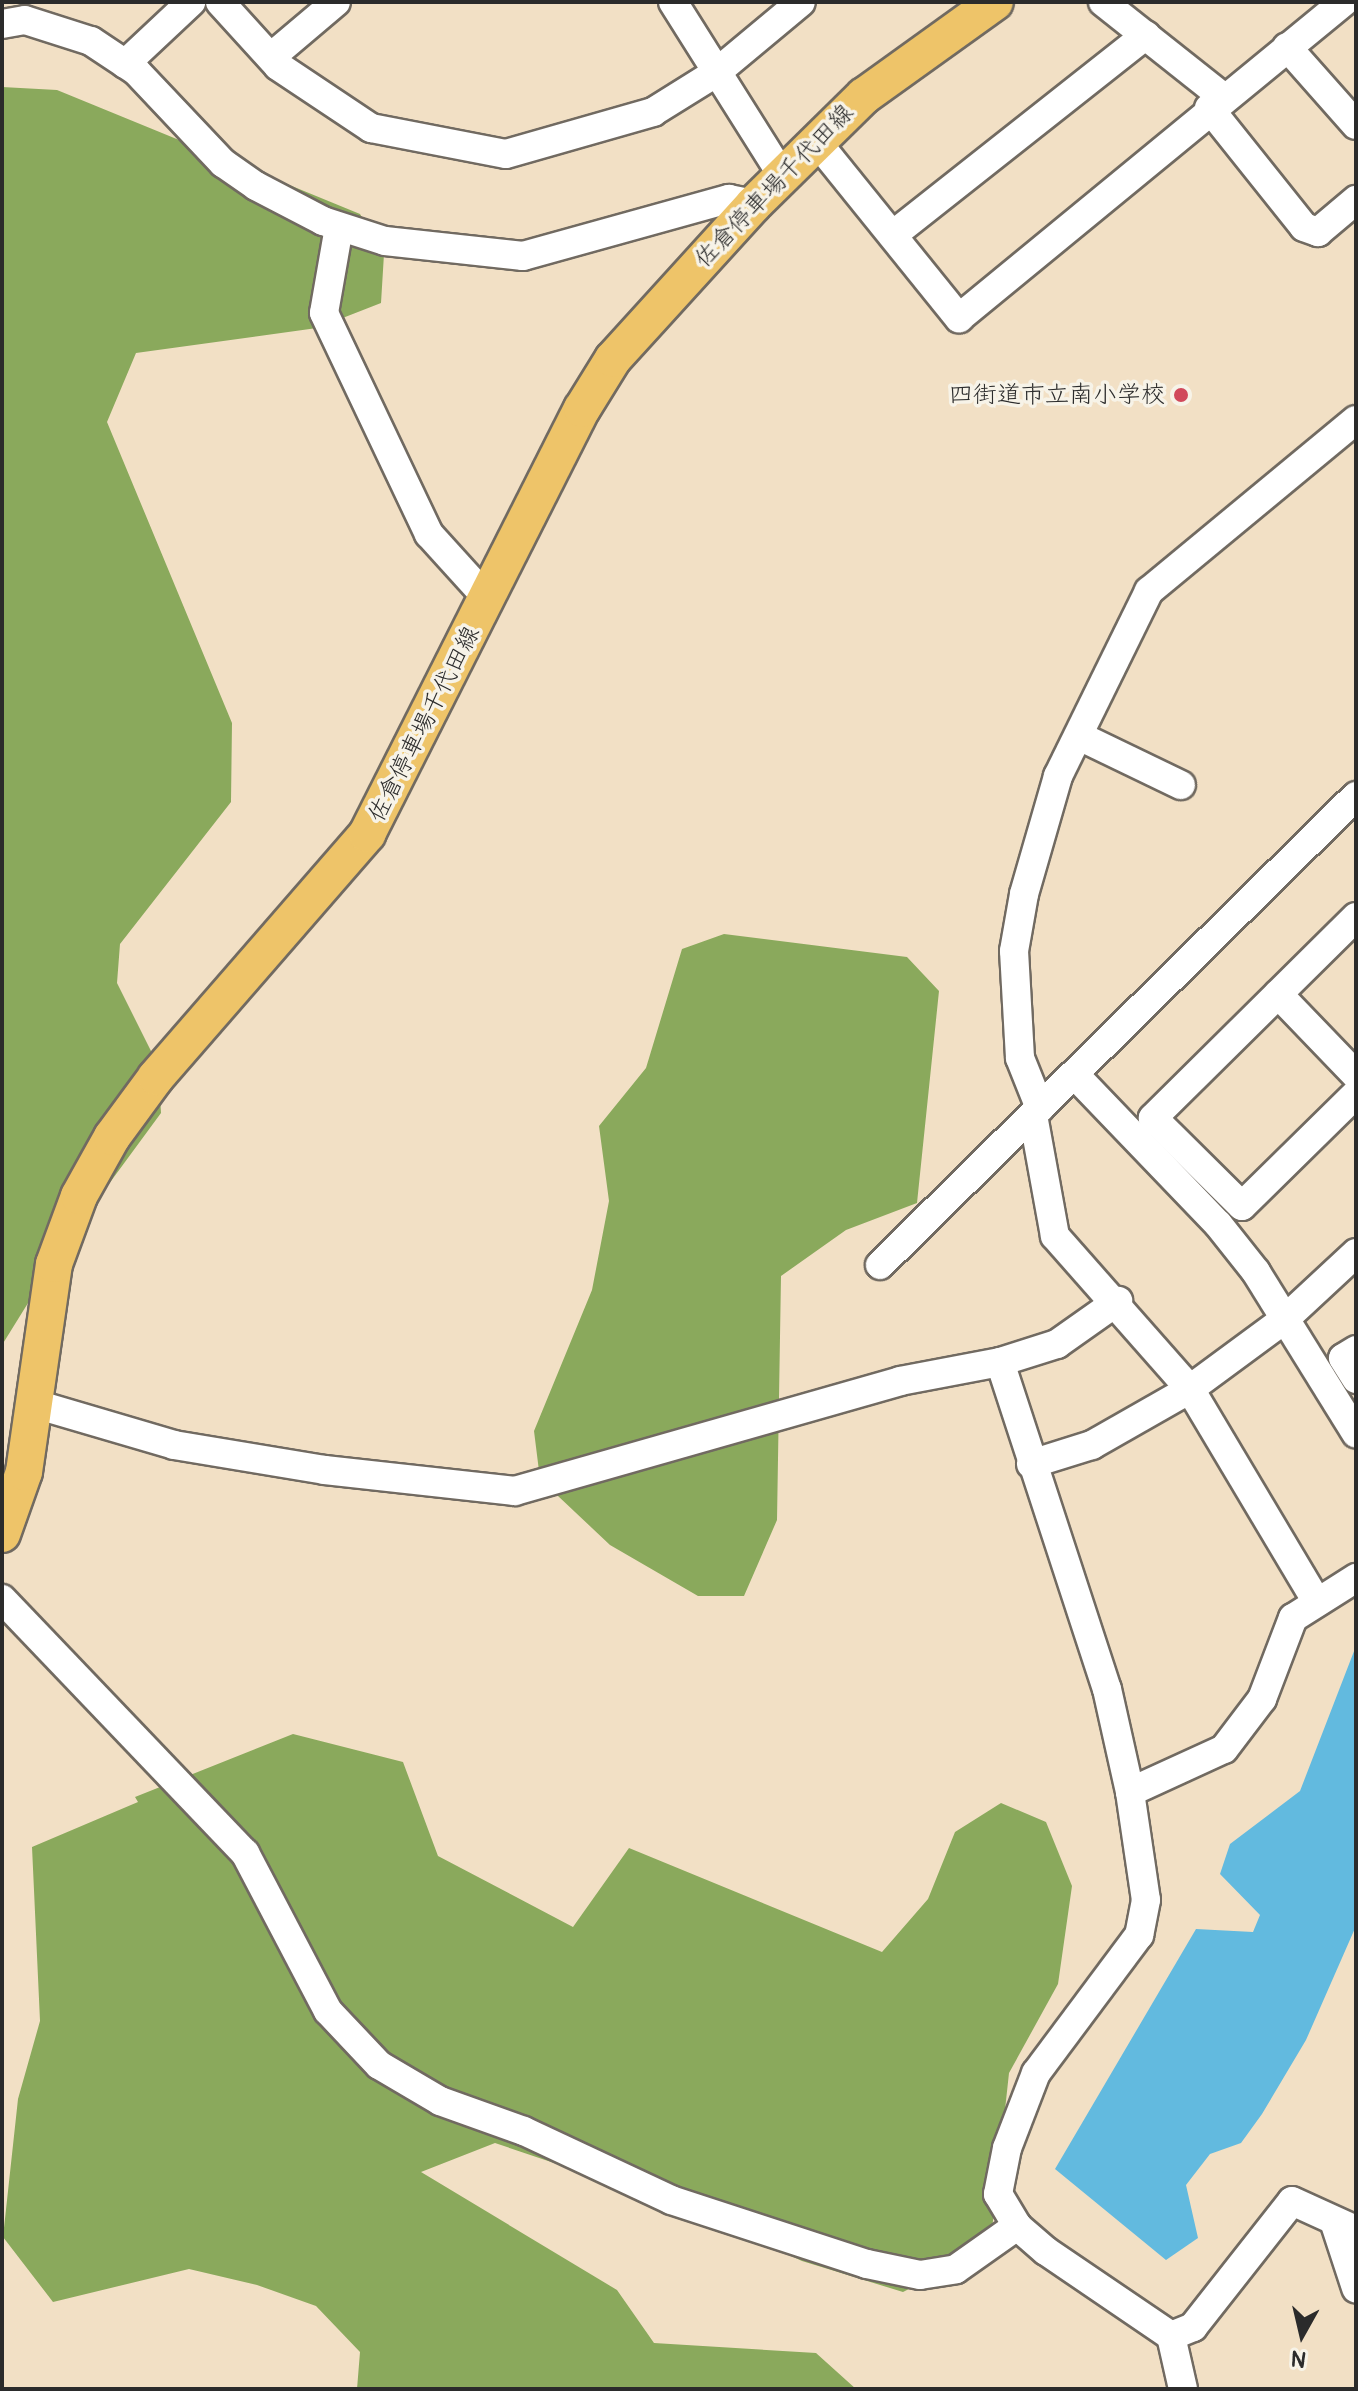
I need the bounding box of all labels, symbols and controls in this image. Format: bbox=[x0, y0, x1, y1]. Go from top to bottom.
street label: 佐倉停車場千代田線 bbox=[689, 98, 859, 274]
place label: 四街道市立南小学校 bbox=[949, 381, 1165, 409]
marker: 四街道市立南小学校 bbox=[1172, 386, 1190, 404]
street label: 佐倉停車場千代田線 bbox=[362, 621, 486, 827]
north arrow bbox=[1262, 2295, 1342, 2375]
text: N bbox=[1289, 2344, 1308, 2374]

